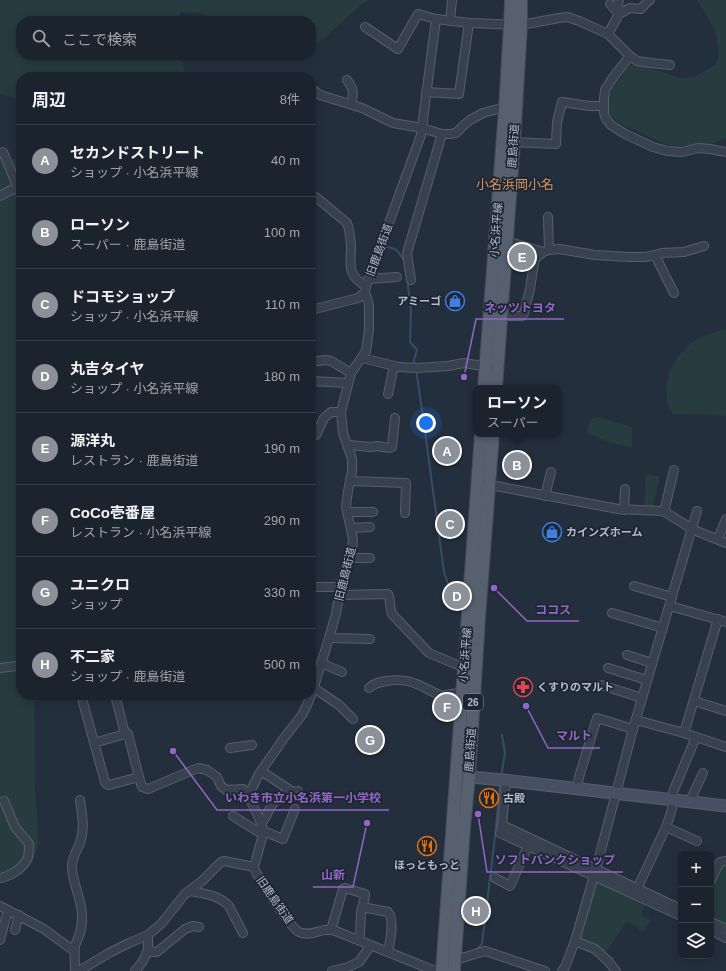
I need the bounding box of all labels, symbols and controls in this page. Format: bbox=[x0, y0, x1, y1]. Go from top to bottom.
search box bbox=[16, 16, 316, 60]
icon: search bbox=[30, 27, 52, 49]
text: ここで検索 bbox=[62, 31, 137, 48]
text: 周辺 bbox=[32, 91, 66, 110]
text: 8件 bbox=[280, 92, 300, 107]
street label: 鹿島街道 bbox=[505, 124, 521, 168]
text: セカンドストリート bbox=[70, 144, 205, 161]
text: A bbox=[40, 153, 50, 168]
text: 40 m bbox=[271, 153, 300, 168]
text: ショップ · 小名浜平線 bbox=[70, 165, 199, 180]
district label: 小名浜岡小名 bbox=[476, 177, 554, 192]
street label: 小名浜平線 bbox=[488, 202, 504, 258]
text: ローソン bbox=[70, 216, 130, 233]
street label: 旧鹿島街道 bbox=[364, 222, 394, 278]
text: B bbox=[40, 225, 50, 240]
text: 100 m bbox=[264, 225, 300, 240]
text: スーパー · 鹿島街道 bbox=[70, 237, 185, 252]
pin: E bbox=[509, 242, 535, 272]
text: ドコモショップ bbox=[70, 288, 175, 305]
shop icon: アミーゴ bbox=[444, 290, 466, 312]
place label: アミーゴ bbox=[397, 295, 441, 307]
callout: ネッツトヨタ bbox=[476, 295, 564, 319]
text: C bbox=[40, 297, 50, 312]
text: 110 m bbox=[265, 297, 300, 312]
text: ネッツトヨタ bbox=[484, 301, 556, 315]
text: ショップ · 小名浜平線 bbox=[70, 309, 199, 324]
text: 丸吉タイヤ bbox=[70, 360, 145, 377]
text: D bbox=[40, 369, 50, 384]
text: 180 m bbox=[264, 369, 300, 384]
text: ショップ · 小名浜平線 bbox=[70, 381, 199, 396]
popup bbox=[473, 385, 561, 437]
text: ローソン bbox=[487, 394, 547, 411]
your location bbox=[416, 413, 436, 433]
text: スーパー bbox=[487, 415, 539, 430]
text: 源洋丸 bbox=[70, 432, 115, 449]
pin: A bbox=[434, 436, 460, 466]
text: E bbox=[41, 441, 49, 456]
text: 190 m bbox=[264, 441, 300, 456]
pin: B bbox=[504, 450, 530, 480]
text: レストラン · 鹿島街道 bbox=[70, 453, 199, 468]
text: CoCo壱番屋 bbox=[70, 504, 155, 521]
pin: C bbox=[437, 509, 463, 539]
text: F bbox=[41, 513, 49, 528]
text: 290 m bbox=[264, 513, 300, 528]
shop icon: カインズホーム bbox=[541, 521, 563, 543]
text: レストラン · 小名浜平線 bbox=[70, 525, 212, 540]
place label: カインズホーム bbox=[566, 526, 642, 538]
street label: 旧鹿島街道 bbox=[333, 546, 357, 602]
text: ユニクロ bbox=[70, 576, 130, 593]
pin: D bbox=[444, 581, 470, 611]
text: G bbox=[40, 585, 50, 600]
text: 330 m bbox=[264, 585, 300, 600]
text: ショップ bbox=[70, 597, 122, 612]
callout: ココス bbox=[527, 597, 579, 621]
text: ココス bbox=[535, 603, 571, 617]
street label: 小名浜平線 bbox=[457, 627, 473, 683]
text: 不二家 bbox=[70, 648, 115, 665]
text: H bbox=[40, 657, 50, 672]
text: 500 m bbox=[264, 657, 300, 672]
text: ショップ · 鹿島街道 bbox=[70, 669, 186, 684]
pharmacy icon: くすりのマルト bbox=[512, 676, 534, 698]
place label: くすりのマルト bbox=[537, 681, 614, 693]
pin: F bbox=[434, 692, 460, 722]
road number: 26 bbox=[463, 694, 483, 710]
callout: マルト bbox=[548, 724, 600, 748]
pin: G bbox=[357, 725, 383, 755]
street label: 鹿島街道 bbox=[462, 728, 478, 772]
text: マルト bbox=[556, 729, 592, 743]
callout: いわき市立小名浜第一小学校 bbox=[217, 786, 389, 810]
restaurant icon: 古殿 bbox=[478, 787, 500, 809]
text: いわき市立小名浜第一小学校 bbox=[225, 791, 381, 805]
place label: 古殿 bbox=[503, 792, 525, 804]
restaurant icon: ほっともっと bbox=[416, 835, 438, 857]
callout: ソフトバンクショップ bbox=[487, 848, 623, 872]
map controls bbox=[678, 851, 714, 959]
button: + bbox=[678, 851, 714, 887]
text: ソフトバンクショップ bbox=[495, 853, 615, 867]
place label: ほっともっと bbox=[394, 859, 460, 871]
callout: 山新 bbox=[313, 863, 353, 887]
text: 山新 bbox=[321, 868, 345, 882]
street label: 旧鹿島街道 bbox=[254, 874, 296, 926]
button: − bbox=[678, 887, 714, 923]
pin: H bbox=[463, 896, 489, 926]
button: layers bbox=[678, 923, 714, 959]

